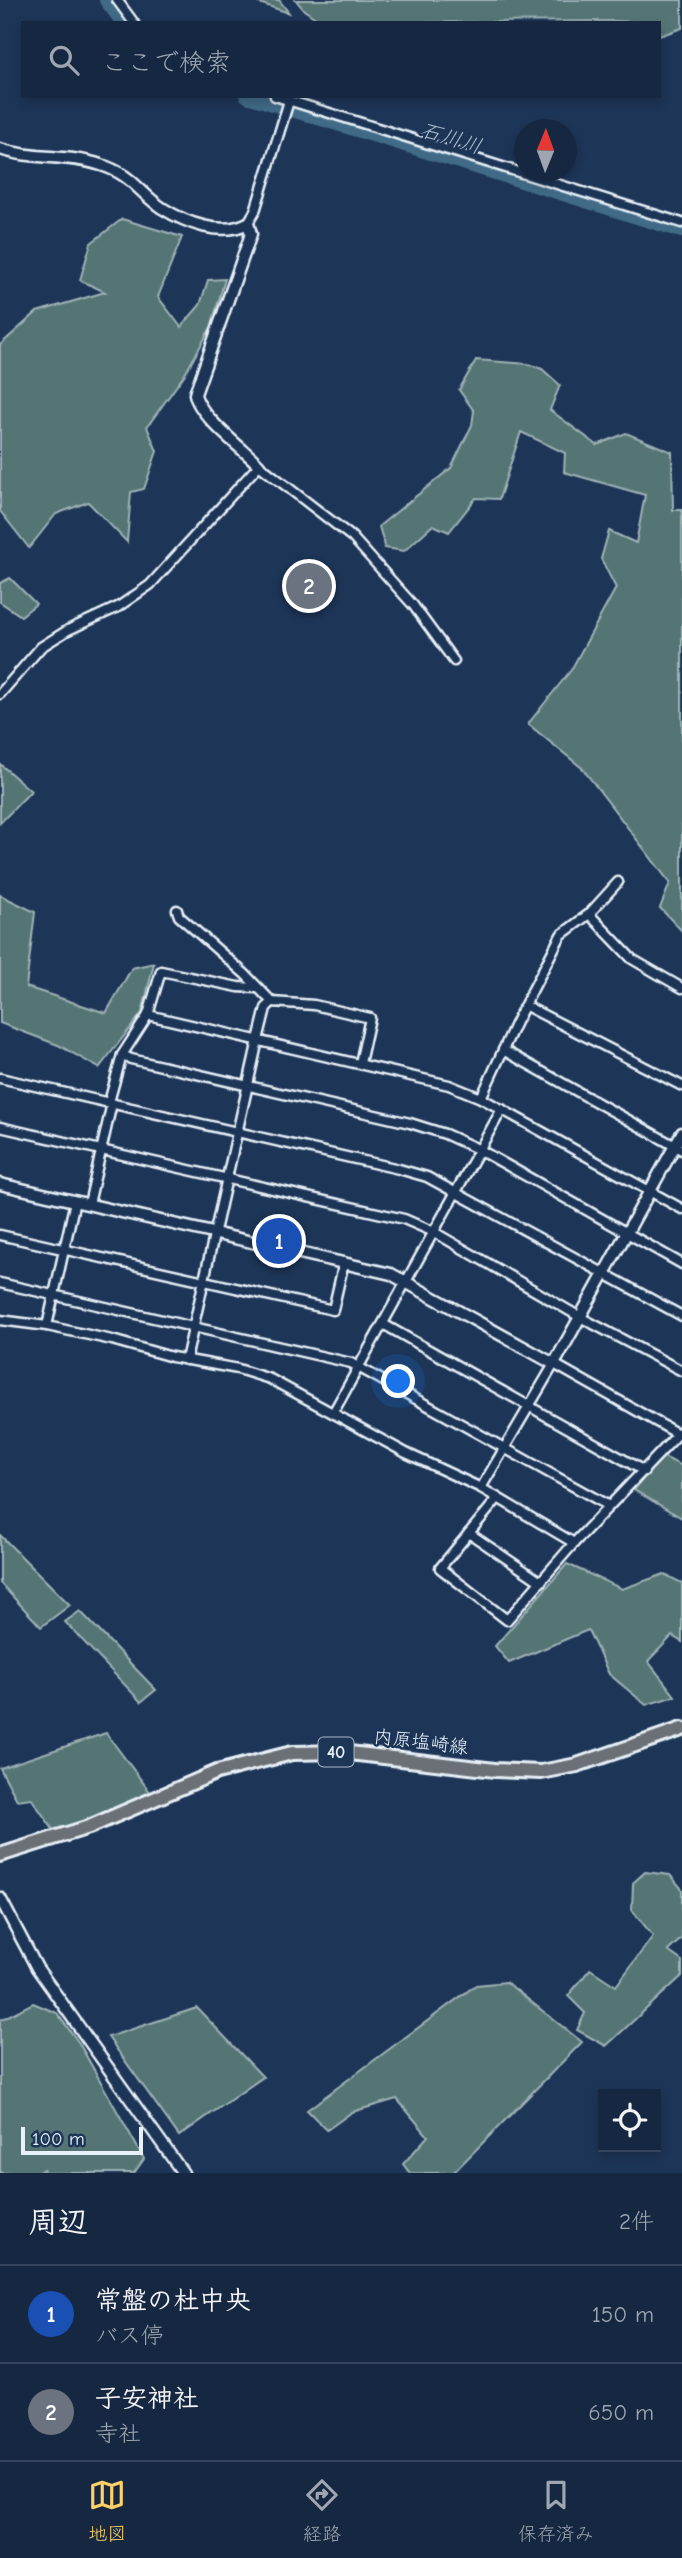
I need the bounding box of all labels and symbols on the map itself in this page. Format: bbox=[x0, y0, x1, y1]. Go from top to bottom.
water label: 石川川 bbox=[417, 117, 485, 159]
north arrow bbox=[514, 119, 577, 182]
pin: 2 bbox=[286, 560, 332, 612]
pin: 1 bbox=[256, 1215, 302, 1267]
your location bbox=[381, 1364, 415, 1398]
street label: 内原塩崎線 bbox=[373, 1725, 469, 1759]
road number: 40 bbox=[318, 1737, 354, 1766]
scale bar bbox=[21, 2124, 144, 2156]

